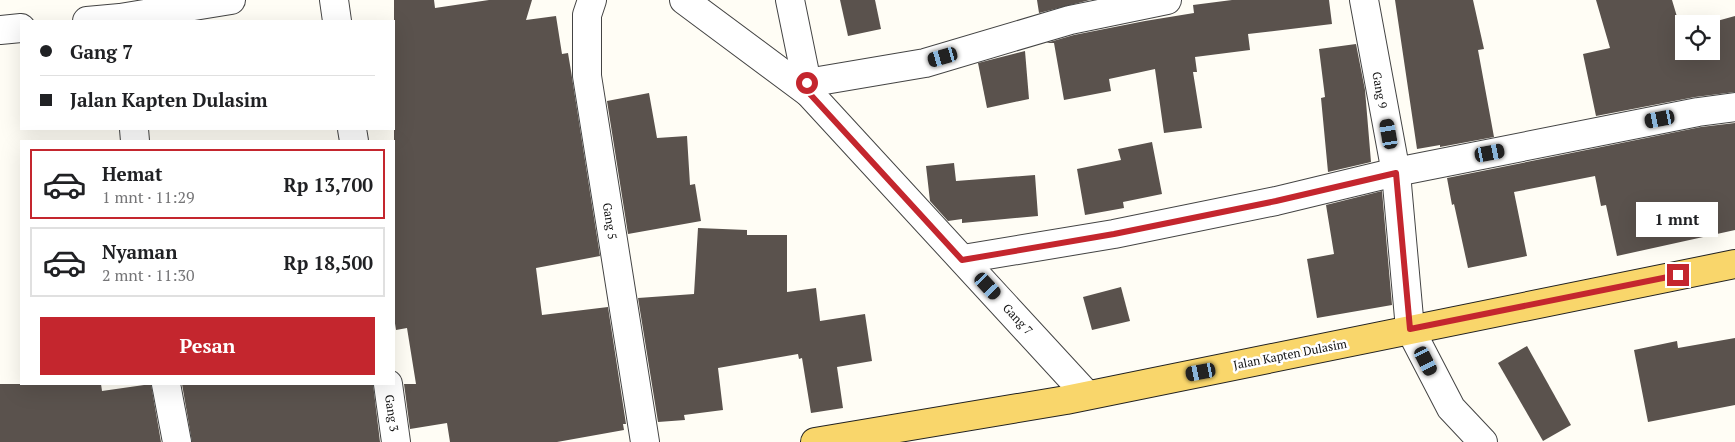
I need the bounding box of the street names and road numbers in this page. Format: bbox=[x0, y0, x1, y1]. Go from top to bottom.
street label: Gang 9 bbox=[1369, 70, 1391, 110]
street label: Gang 5 bbox=[600, 202, 620, 240]
street label: Gang 7 bbox=[1000, 300, 1036, 338]
street label: Jalan Kapten Dulasim bbox=[1232, 336, 1349, 372]
street label: Gang 3 bbox=[382, 394, 402, 432]

